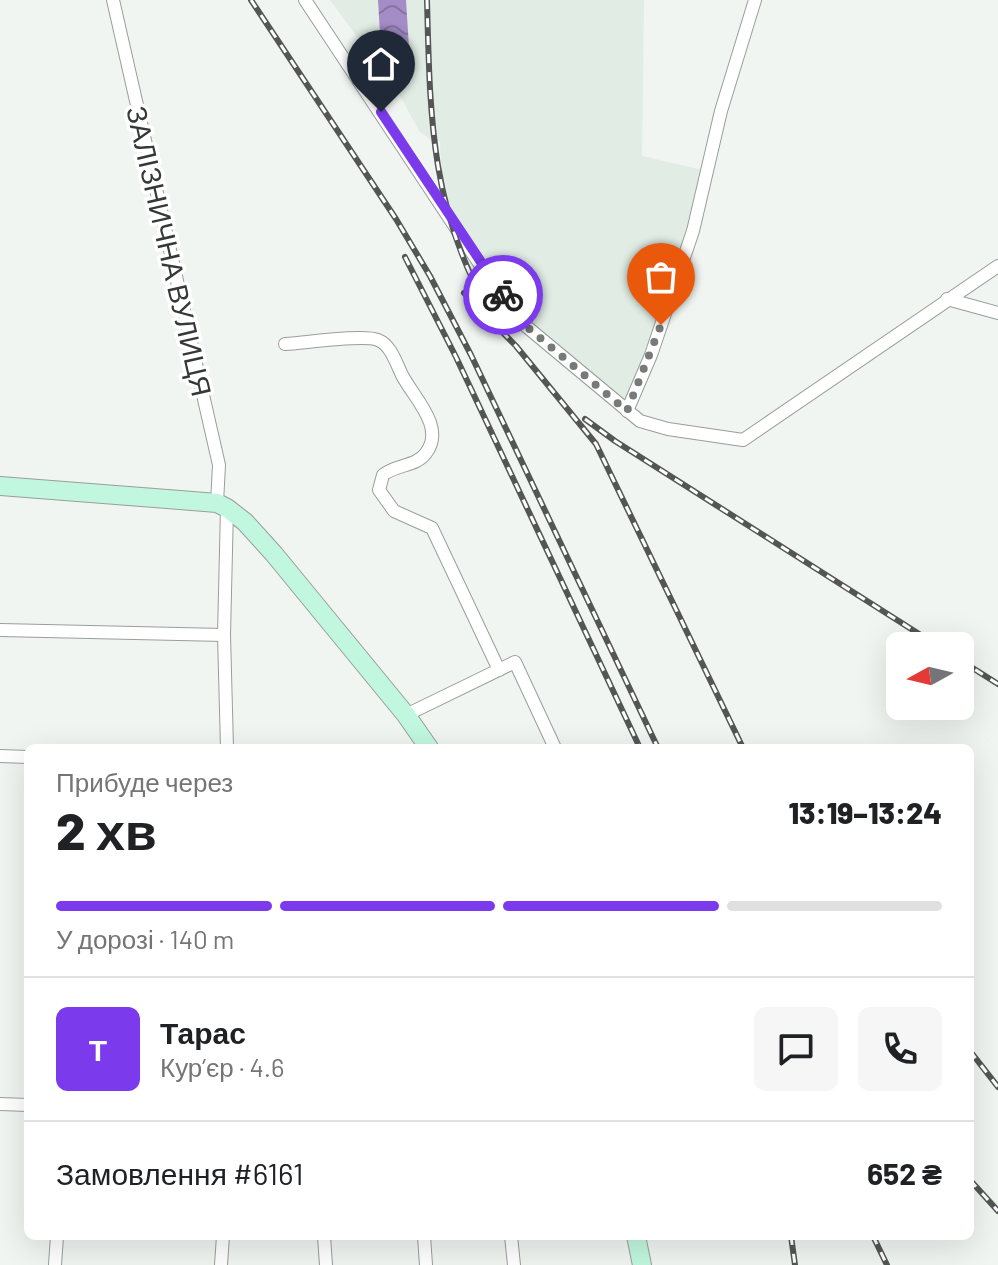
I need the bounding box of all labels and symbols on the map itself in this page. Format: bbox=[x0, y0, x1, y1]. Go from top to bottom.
pin bbox=[347, 30, 415, 112]
street label: ЗАЛІЗНИЧНА ВУЛИЦЯ bbox=[120, 103, 220, 399]
pin bbox=[627, 243, 695, 325]
courier bbox=[463, 255, 543, 335]
north arrow bbox=[886, 632, 974, 720]

